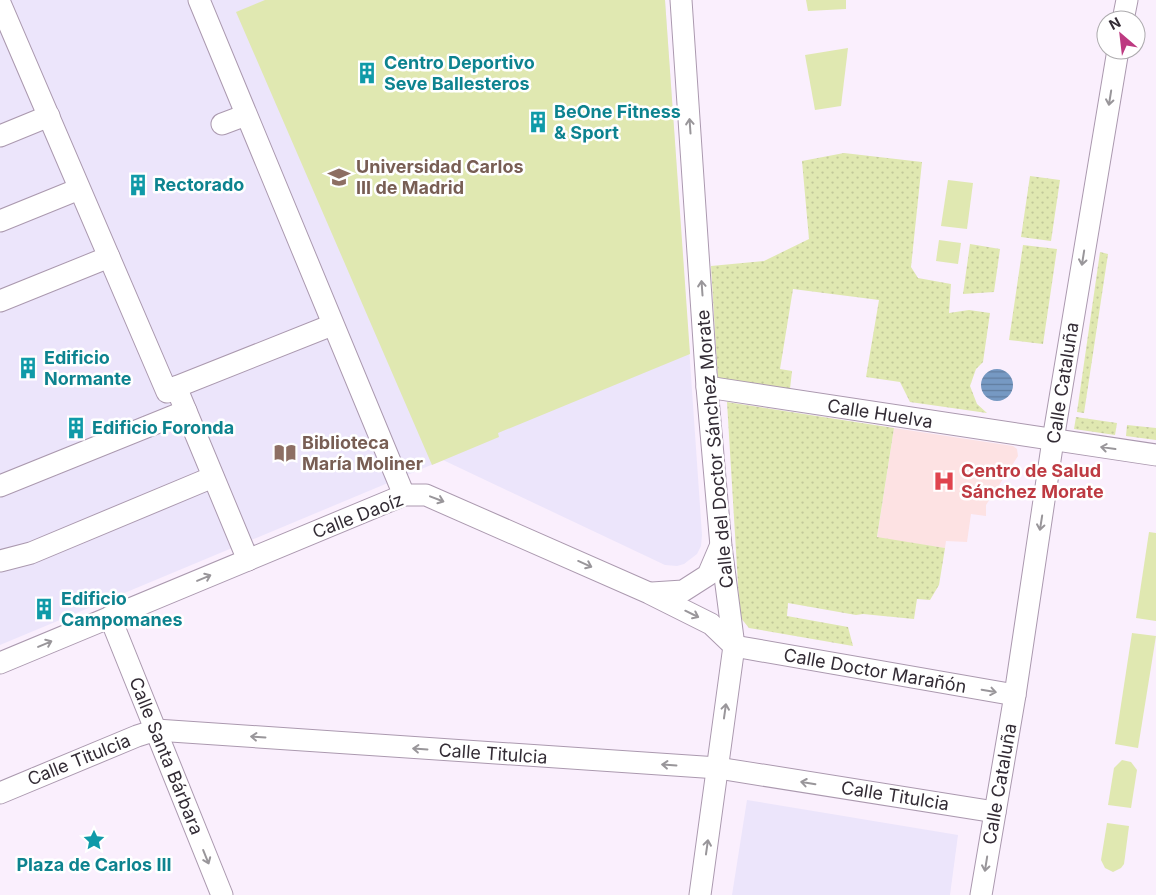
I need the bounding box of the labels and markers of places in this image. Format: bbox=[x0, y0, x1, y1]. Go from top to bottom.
place label: Centro Deportivo Seve Ballesteros bbox=[384, 52, 535, 94]
building icon: Centro Deportivo Seve Ballesteros bbox=[354, 60, 380, 86]
place label: BeOne Fitness & Sport bbox=[554, 101, 681, 143]
building icon: BeOne Fitness & Sport bbox=[525, 109, 551, 135]
place label: Universidad Carlos III de Madrid bbox=[356, 156, 524, 198]
school or university icon: Universidad Carlos III de Madrid bbox=[326, 164, 352, 190]
building icon: Rectorado bbox=[125, 172, 151, 198]
place label: Rectorado bbox=[154, 174, 244, 195]
place label: Edificio Normante bbox=[44, 347, 132, 389]
building icon: Edificio Normante bbox=[15, 355, 41, 381]
building icon: Edificio Foronda bbox=[63, 415, 89, 441]
place label: Edificio Foronda bbox=[92, 417, 234, 438]
place label: Biblioteca María Moliner bbox=[302, 432, 423, 474]
library icon: Biblioteca María Moliner bbox=[272, 440, 298, 466]
place label: Centro de Salud Sánchez Morate bbox=[961, 460, 1104, 502]
hospital icon: Centro de Salud Sánchez Morate bbox=[931, 468, 957, 494]
place label: Edificio Campomanes bbox=[61, 588, 182, 630]
building icon: Edificio Campomanes bbox=[31, 596, 57, 622]
place icon: Plaza de Carlos III bbox=[81, 827, 107, 853]
place label: Plaza de Carlos III bbox=[16, 854, 172, 875]

